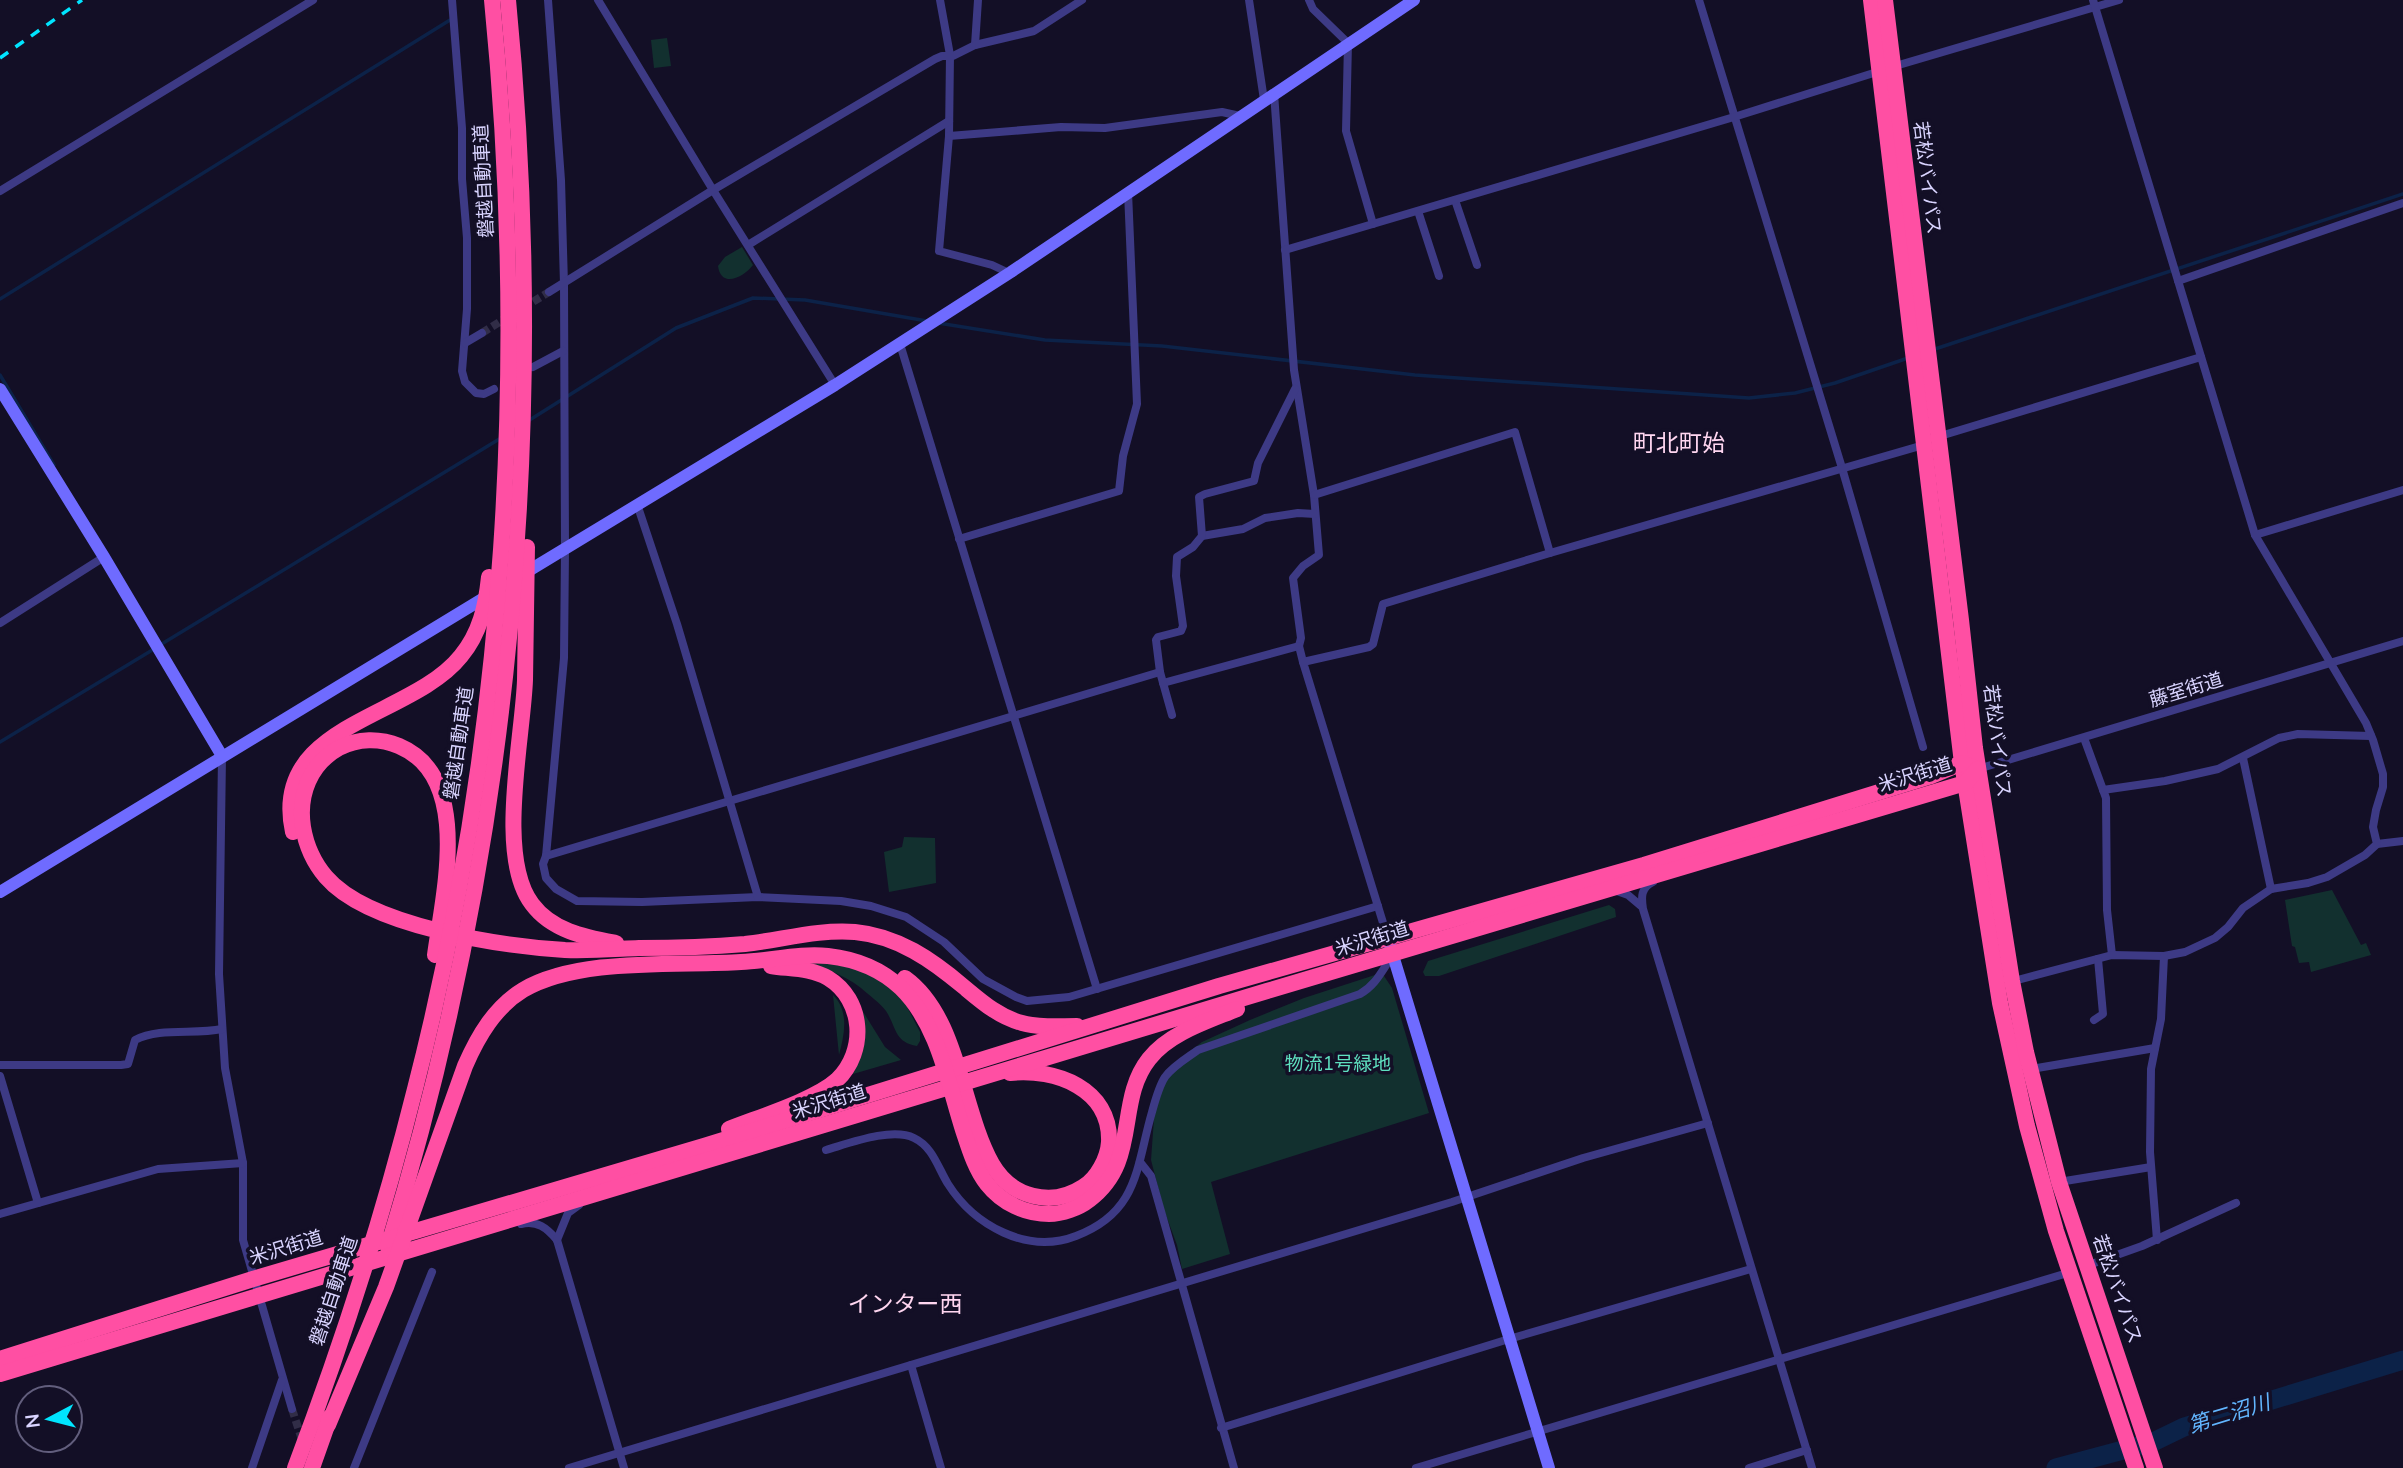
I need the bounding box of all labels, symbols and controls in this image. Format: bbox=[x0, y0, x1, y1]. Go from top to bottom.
street label: 若松バイパス bbox=[1907, 120, 1947, 236]
street label: 磐越自動車道 bbox=[468, 123, 500, 239]
district label: 町北町始 bbox=[1633, 428, 1725, 459]
street label: 藤室街道 bbox=[2146, 666, 2226, 714]
street label: 若松バイパス bbox=[1977, 683, 2017, 799]
street label: 磐越自動車道 bbox=[438, 685, 480, 801]
street label: 米沢街道 bbox=[1875, 751, 1955, 799]
street label: 米沢街道 bbox=[1332, 915, 1412, 963]
park label: 物流1号緑地 bbox=[1285, 1051, 1391, 1077]
street label: 米沢街道 bbox=[789, 1078, 869, 1126]
street label: 米沢街道 bbox=[246, 1224, 326, 1272]
street label: 若松バイパス bbox=[2086, 1231, 2148, 1347]
street label: 磐越自動車道 bbox=[304, 1233, 364, 1349]
district label: インター西 bbox=[848, 1289, 963, 1320]
north arrow bbox=[14, 1384, 84, 1454]
water label: 第二沼川 bbox=[2185, 1388, 2275, 1440]
text: N bbox=[19, 1412, 47, 1430]

